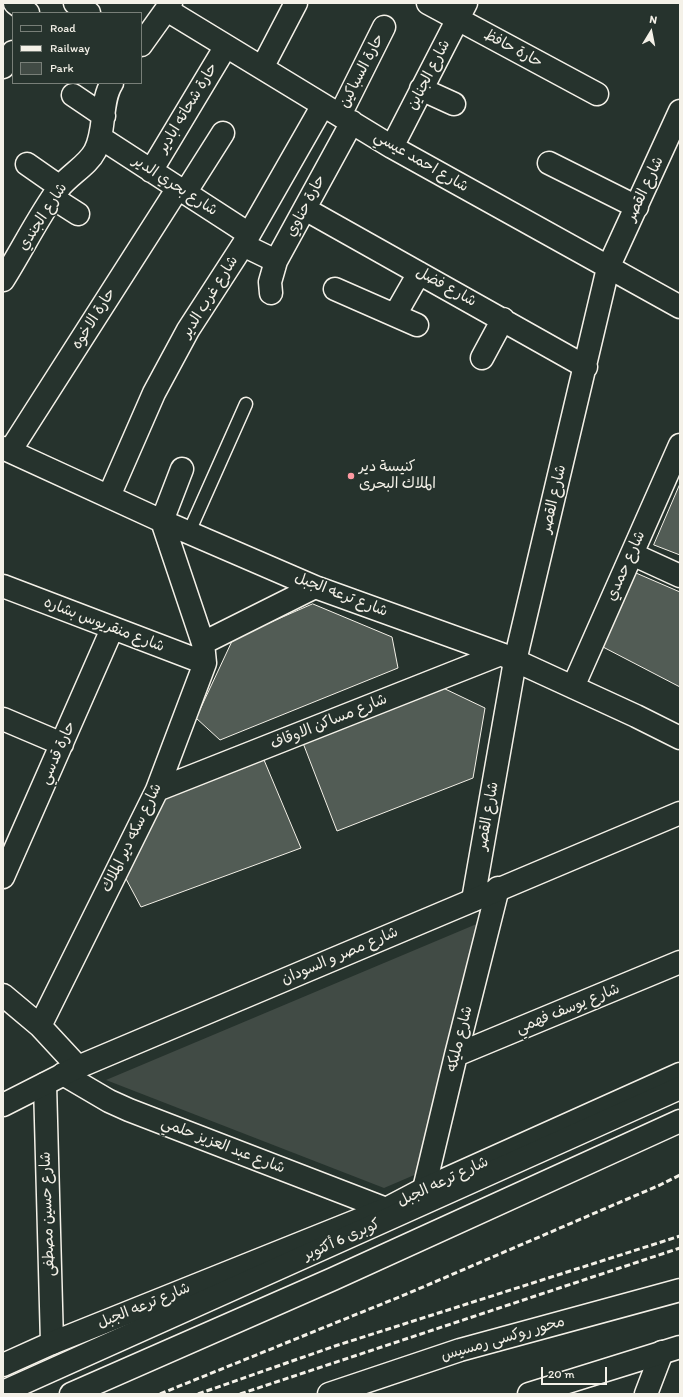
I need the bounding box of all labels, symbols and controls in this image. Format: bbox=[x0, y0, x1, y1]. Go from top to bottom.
legend bbox=[12, 12, 142, 84]
north arrow bbox=[631, 12, 671, 52]
text: N bbox=[648, 13, 658, 27]
text: Road bbox=[50, 21, 76, 35]
street label: حارة حافظ bbox=[481, 26, 545, 72]
street label: حارة السباكين bbox=[336, 31, 388, 111]
street label: شارع الجناين bbox=[404, 37, 454, 113]
text: Railway bbox=[50, 41, 90, 55]
street label: حارة شحاته ابادير bbox=[154, 60, 222, 156]
text: Park bbox=[50, 61, 74, 75]
street label: شارع احمد عيسي bbox=[371, 128, 471, 196]
street label: شارع بحري الدير bbox=[129, 152, 221, 220]
street label: شارع القصر bbox=[622, 154, 668, 224]
street label: حارة حناوي bbox=[282, 172, 330, 240]
street label: شارع الجندي bbox=[14, 180, 72, 254]
street label: شارع غرب الدير bbox=[178, 253, 242, 341]
street label: شارع فضل bbox=[413, 263, 479, 311]
street label: حارة الاخوه bbox=[68, 285, 120, 353]
place label: كنيسة دير الملاك البحرى bbox=[359, 458, 436, 493]
street label: شارع القصر bbox=[537, 463, 571, 535]
marker: كنيسة دير الملاك البحرى bbox=[346, 471, 356, 481]
street label: شارع حمدي bbox=[603, 528, 649, 604]
street label: شارع ترعه الجبل bbox=[292, 569, 390, 621]
street label: شارع منقريوس بشاره bbox=[41, 594, 167, 656]
street label: شارع مساكن الاوقاف bbox=[268, 690, 390, 754]
street label: حارة قدسي bbox=[36, 719, 80, 787]
street label: شارع القصر bbox=[473, 780, 503, 852]
street label: شارع سكه دير الملاك bbox=[98, 781, 166, 895]
street label: شارع مصر و السودان bbox=[279, 923, 401, 989]
street label: شارع يوسف فهمي bbox=[513, 980, 623, 1038]
street label: شارع مليكه bbox=[443, 1004, 477, 1074]
street label: شارع عبد العزيز حلمي bbox=[159, 1114, 287, 1178]
street label: شارع حسين مصطفى bbox=[37, 1151, 59, 1277]
street label: شارع ترعه الجبل bbox=[395, 1153, 491, 1211]
street label: كوبرى 6 أكتوبر bbox=[301, 1215, 383, 1265]
street label: شارع ترعه الجبل bbox=[95, 1279, 193, 1333]
street label: محور روكسى رمسيس bbox=[439, 1313, 567, 1365]
scale bar bbox=[543, 1359, 609, 1385]
text: 20 m bbox=[548, 1367, 575, 1381]

